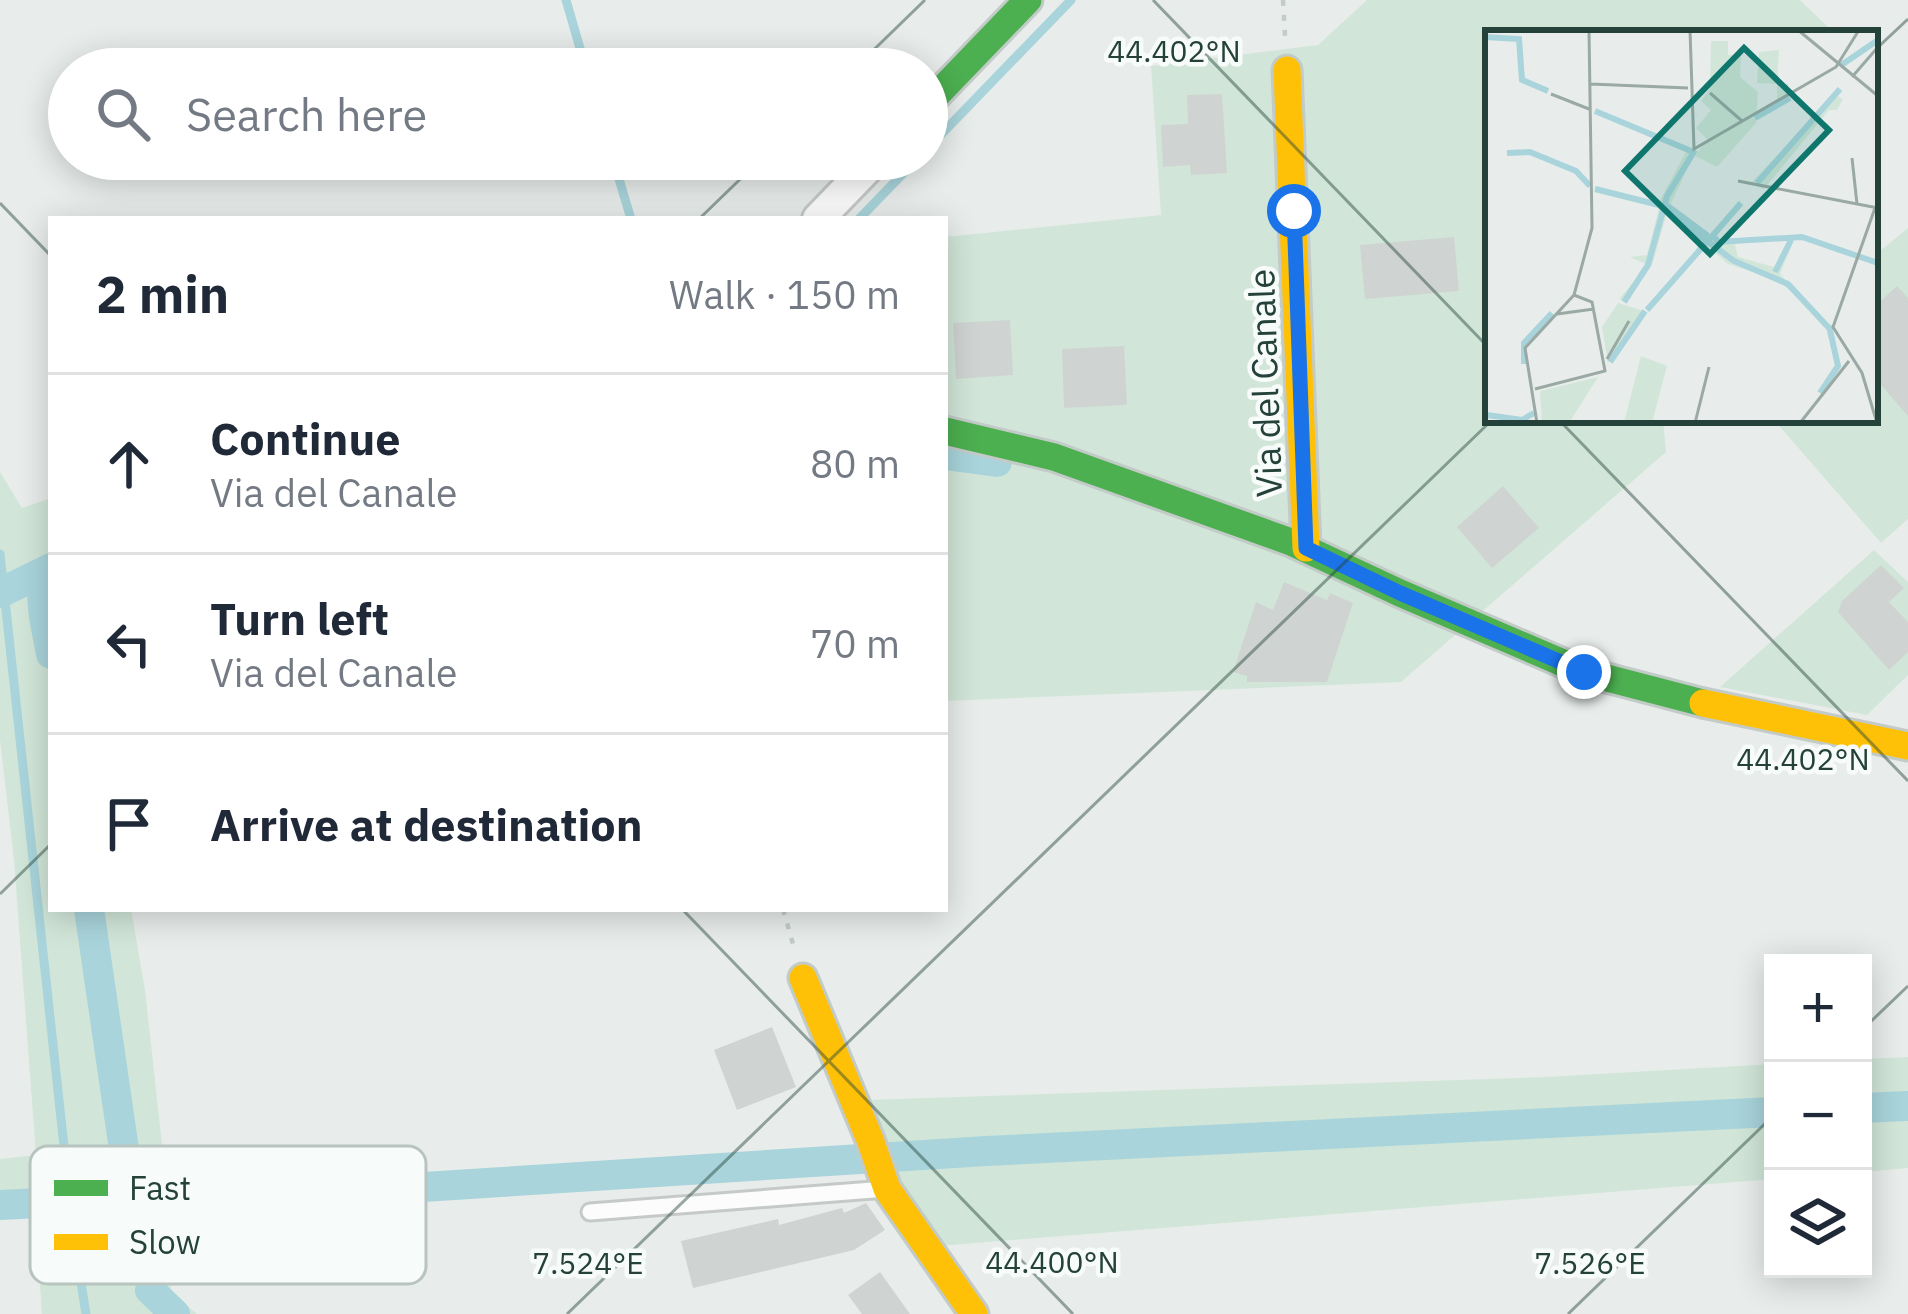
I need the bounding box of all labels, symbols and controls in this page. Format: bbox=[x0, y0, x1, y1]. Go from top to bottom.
inset map bbox=[1485, 30, 1878, 423]
text: 44.402°N bbox=[1107, 31, 1241, 70]
search box bbox=[48, 48, 948, 180]
icon: search bbox=[90, 81, 156, 147]
text: Search here bbox=[186, 85, 427, 143]
route start bbox=[1267, 184, 1321, 238]
text: 2 min bbox=[96, 261, 229, 327]
street label: Via del Canale bbox=[1237, 268, 1292, 498]
text: Walk · 150 m bbox=[669, 269, 900, 320]
text: Continue bbox=[210, 409, 401, 467]
icon: ahead bbox=[96, 431, 162, 497]
text: 80 m bbox=[810, 438, 900, 489]
text: Via del Canale bbox=[210, 467, 457, 518]
text: Turn left bbox=[210, 589, 389, 647]
icon: left bbox=[96, 611, 162, 677]
text: 70 m bbox=[810, 618, 900, 669]
route end bbox=[1557, 645, 1611, 699]
text: Via del Canale bbox=[210, 647, 457, 698]
text: 44.402°N bbox=[1736, 739, 1870, 778]
icon: arrive bbox=[96, 791, 162, 857]
text: Arrive at destination bbox=[210, 795, 643, 853]
map controls bbox=[1764, 954, 1872, 1278]
button: + bbox=[1764, 954, 1872, 1062]
button: − bbox=[1764, 1062, 1872, 1170]
legend bbox=[30, 1146, 426, 1284]
text: Fast bbox=[129, 1166, 191, 1209]
button: layers bbox=[1764, 1170, 1872, 1278]
text: Slow bbox=[129, 1220, 201, 1263]
text: 44.400°N bbox=[985, 1242, 1119, 1281]
text: 7.524°E bbox=[532, 1243, 644, 1282]
text: 7.526°E bbox=[1534, 1243, 1646, 1282]

